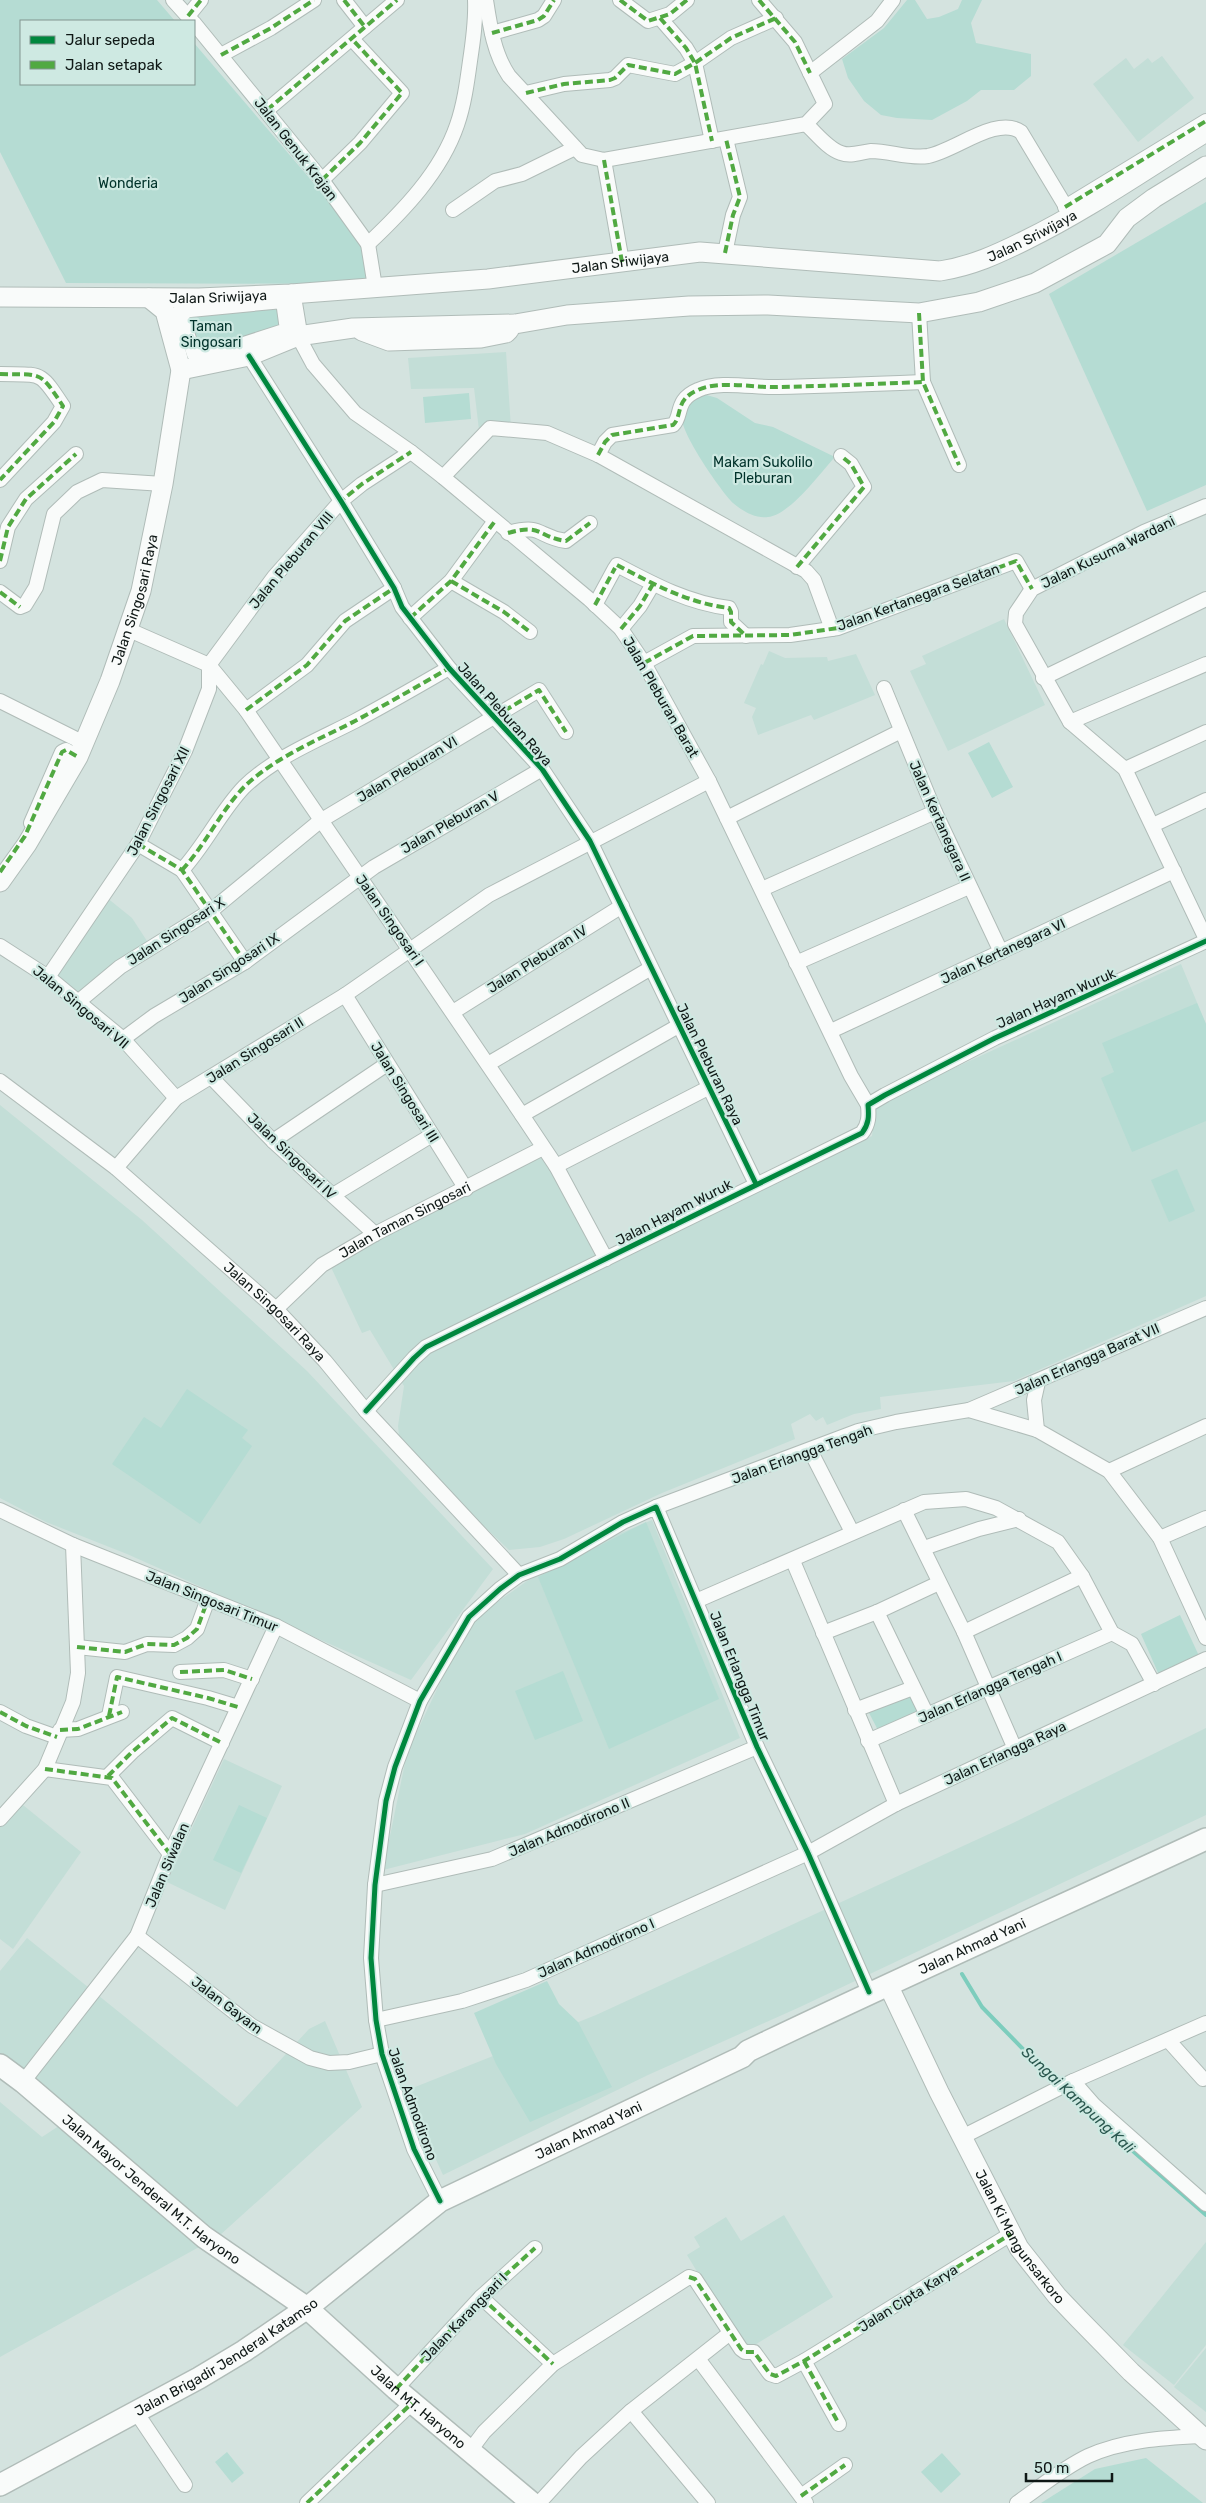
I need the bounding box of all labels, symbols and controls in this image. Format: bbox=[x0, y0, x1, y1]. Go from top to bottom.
legend bbox=[20, 20, 195, 85]
text: Jalur sepeda bbox=[65, 31, 155, 49]
text: Jalan setapak bbox=[65, 56, 163, 74]
street label: Jalan Genuk Krajan bbox=[250, 95, 341, 204]
park label: Wonderia bbox=[98, 175, 158, 192]
street label: Jalan Sriwijaya bbox=[985, 207, 1080, 266]
street label: Jalan Sriwijaya bbox=[571, 248, 670, 277]
street label: Jalan Sriwijaya bbox=[169, 287, 267, 307]
park label: Taman Singosari bbox=[181, 318, 241, 351]
park label: Makam Sukolilo Pleburan bbox=[713, 454, 813, 487]
street label: Jalan Pleburan VIII bbox=[246, 508, 337, 612]
street label: Jalan Kusuma Wardani bbox=[1039, 513, 1178, 592]
street label: Jalan Singosari Raya bbox=[108, 533, 161, 668]
street label: Jalan Kertanegara Selatan bbox=[834, 560, 1002, 635]
street label: Jalan Pleburan Barat bbox=[619, 634, 702, 761]
street label: Jalan Pleburan Raya bbox=[454, 659, 556, 770]
street label: Jalan Pleburan VI bbox=[354, 733, 461, 806]
street label: Jalan Singosari XII bbox=[124, 744, 193, 859]
street label: Jalan Kertanegara II bbox=[905, 758, 974, 884]
street label: Jalan Pleburan V bbox=[398, 788, 502, 857]
street label: Jalan Singosari I bbox=[352, 871, 427, 969]
street label: Jalan Singosari X bbox=[124, 894, 228, 969]
street label: Jalan Kertanegara VI bbox=[938, 915, 1068, 988]
street label: Jalan Pleburan IV bbox=[484, 922, 590, 997]
street label: Jalan Singosari IX bbox=[176, 930, 283, 1007]
street label: Jalan Singosari VII bbox=[29, 962, 132, 1052]
street label: Jalan Hayam Wuruk bbox=[994, 964, 1119, 1032]
street label: Jalan Pleburan Raya bbox=[673, 1001, 746, 1128]
street label: Jalan Singosari II bbox=[204, 1014, 307, 1087]
street label: Jalan Singosari III bbox=[367, 1039, 442, 1146]
street label: Jalan Singosari IV bbox=[244, 1110, 339, 1203]
street label: Jalan Hayam Wuruk bbox=[613, 1175, 736, 1249]
street label: Jalan Taman Singosari bbox=[336, 1178, 474, 1262]
street label: Jalan Singosari Raya bbox=[220, 1259, 329, 1365]
street label: Jalan Erlangga Barat VII bbox=[1012, 1320, 1162, 1399]
street label: Jalan Erlangga Tengah bbox=[730, 1421, 875, 1488]
street label: Jalan Singosari Timur bbox=[143, 1567, 281, 1636]
street label: Jalan Erlangga Timur bbox=[706, 1609, 774, 1744]
street label: Jalan Erlangga Tengah I bbox=[916, 1648, 1065, 1727]
street label: Jalan Erlangga Raya bbox=[941, 1718, 1069, 1789]
street label: Jalan Admodirono II bbox=[506, 1794, 632, 1861]
street label: Jalan Siwalan bbox=[142, 1820, 193, 1910]
street label: Jalan Admodirono I bbox=[535, 1915, 657, 1982]
street label: Jalan Ahmad Yani bbox=[916, 1915, 1029, 1978]
street label: Jalan Gayam bbox=[188, 1973, 265, 2038]
water label: Sungai Kampung Kali bbox=[1018, 2043, 1139, 2157]
street label: Jalan Admodirono bbox=[384, 2045, 441, 2163]
street label: Jalan Ahmad Yani bbox=[533, 2098, 645, 2163]
street label: Jalan Mayor Jenderal M.T. Haryono bbox=[58, 2111, 243, 2268]
street label: Jalan Ki Mangunsarkoro bbox=[971, 2167, 1068, 2308]
street label: Jalan Cipta Karya bbox=[856, 2261, 961, 2336]
street label: Jalan Karangsari I bbox=[418, 2270, 511, 2365]
street label: Jalan Brigadir Jenderal Katamso bbox=[132, 2295, 321, 2420]
street label: Jalan MT. Haryono bbox=[367, 2362, 469, 2453]
scale bar bbox=[1026, 2450, 1112, 2482]
text: 50 m bbox=[1034, 2459, 1069, 2477]

